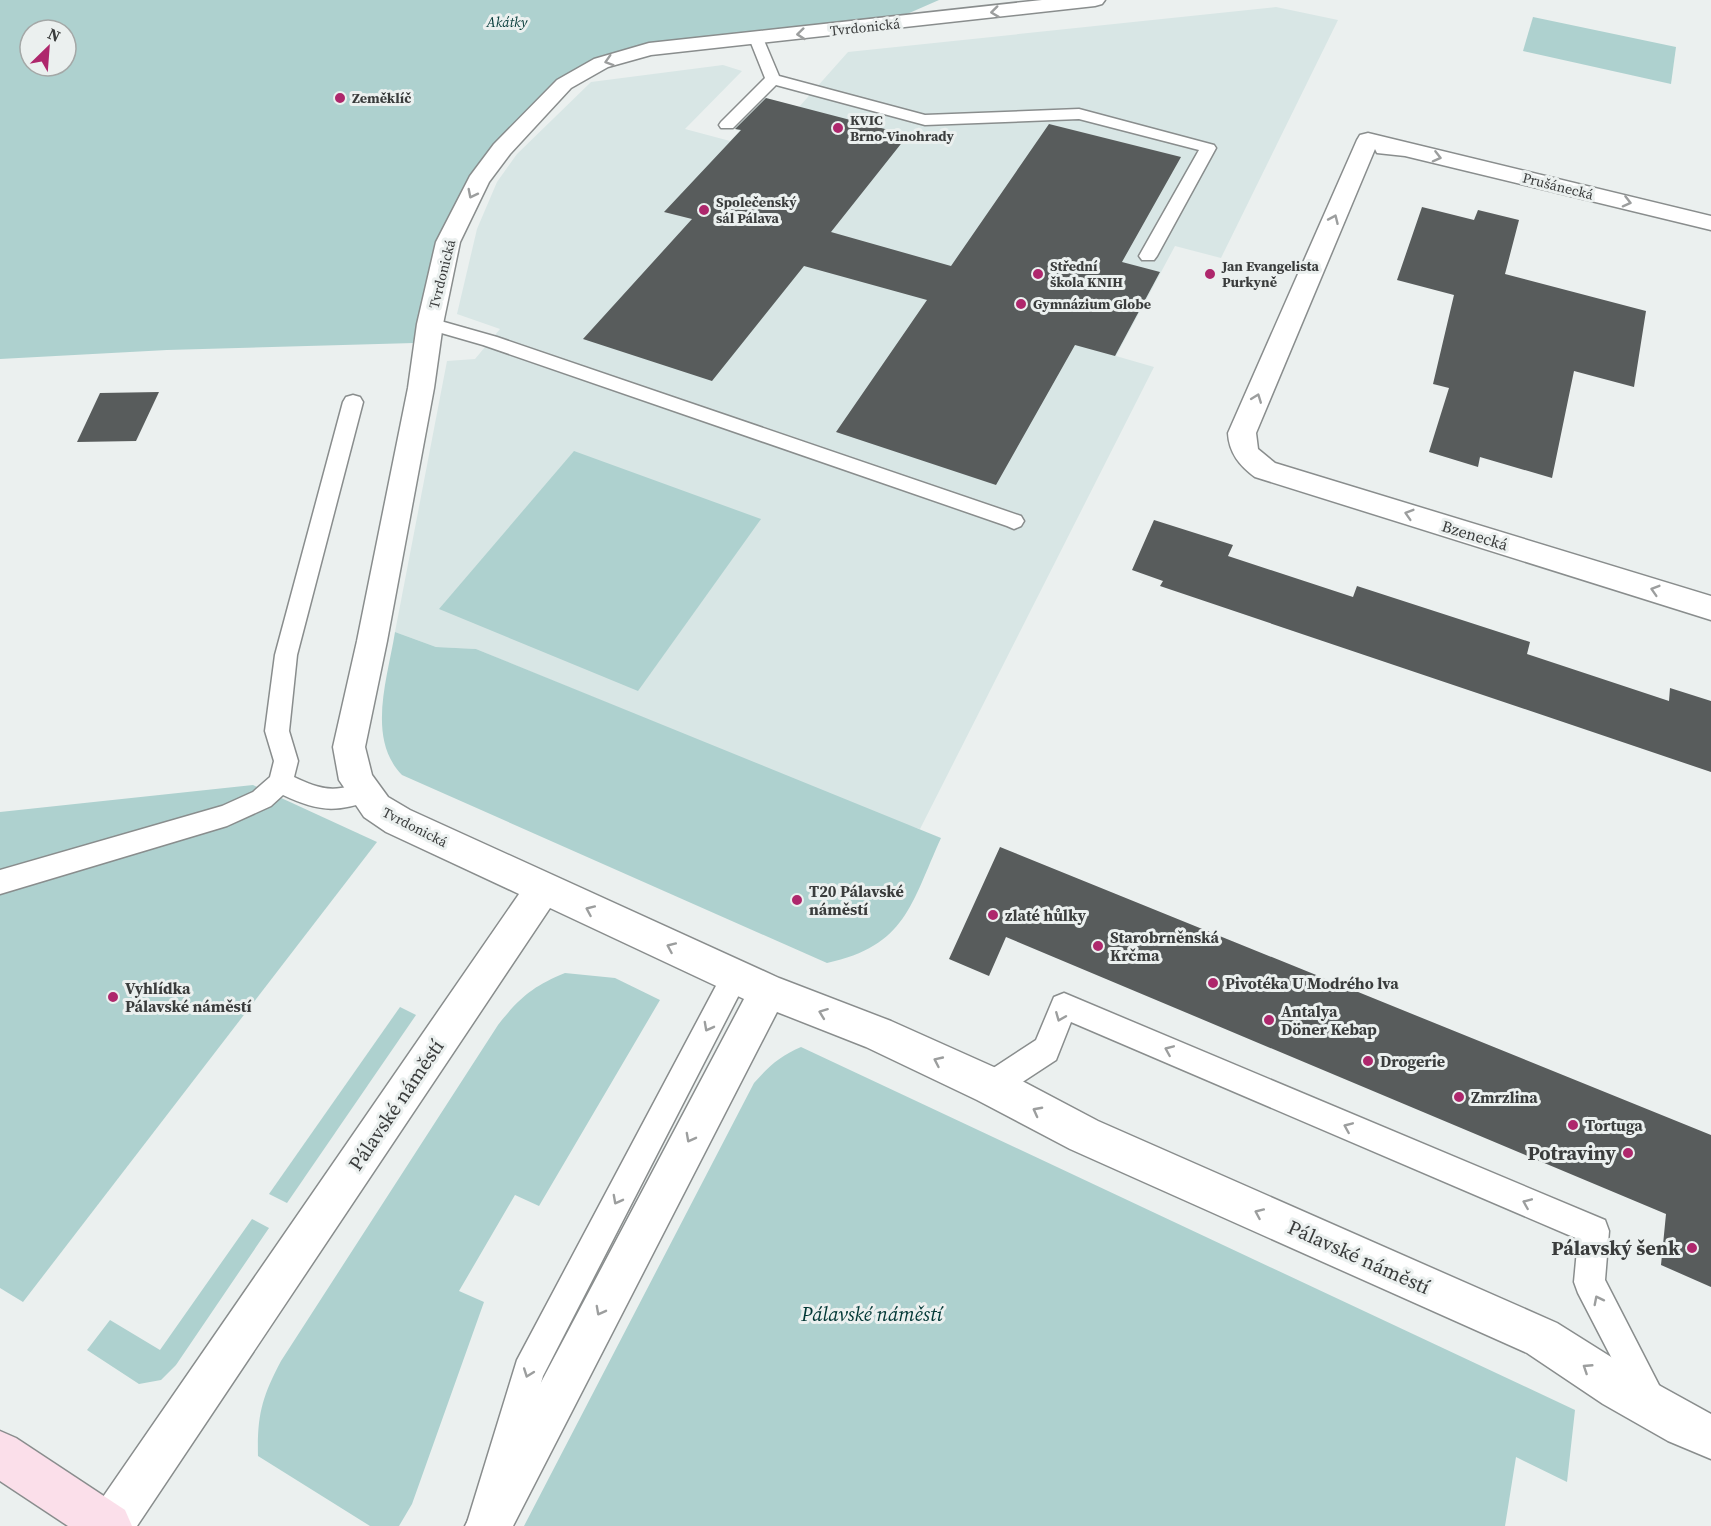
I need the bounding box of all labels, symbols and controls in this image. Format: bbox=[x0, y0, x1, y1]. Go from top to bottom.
one-way arrow bbox=[990, 5, 1000, 17]
park label: Akátky bbox=[486, 12, 528, 32]
street label: Tvrdonická bbox=[829, 13, 902, 41]
north arrow bbox=[18, 18, 78, 78]
text: N bbox=[44, 22, 65, 47]
one-way arrow bbox=[797, 27, 806, 39]
one-way arrow bbox=[604, 54, 615, 66]
place label: Zeměklíč bbox=[352, 88, 411, 108]
marker: Zeměklíč bbox=[333, 91, 347, 105]
place label: KVIC Brno-Vinohrady bbox=[850, 110, 954, 146]
marker: KVIC Brno-Vinohrady bbox=[831, 121, 845, 135]
one-way arrow bbox=[1432, 149, 1442, 162]
street label: Prušánecká bbox=[1520, 168, 1596, 205]
one-way arrow bbox=[467, 188, 479, 199]
place label: Společenský sál Pálava bbox=[716, 192, 797, 228]
one-way arrow bbox=[1622, 195, 1632, 208]
marker: Společenský sál Pálava bbox=[697, 203, 711, 217]
one-way arrow bbox=[1327, 214, 1339, 225]
street label: Tvrdonická bbox=[424, 237, 460, 311]
place label: Střední škola KNIH bbox=[1050, 256, 1123, 292]
place label: Jan Evangelista Purkyně bbox=[1221, 256, 1320, 292]
marker: Střední škola KNIH bbox=[1031, 267, 1045, 281]
marker: Jan Evangelista Purkyně bbox=[1203, 267, 1217, 281]
place label: Gymnázium Globe bbox=[1033, 294, 1151, 314]
marker: Gymnázium Globe bbox=[1014, 297, 1028, 311]
one-way arrow bbox=[1250, 393, 1262, 404]
one-way arrow bbox=[1404, 509, 1415, 521]
street label: Bzenecká bbox=[1439, 515, 1512, 556]
one-way arrow bbox=[1650, 585, 1661, 598]
street label: Tvrdonická bbox=[379, 802, 452, 852]
place label: T20 Pálavské náměstí bbox=[809, 880, 904, 920]
marker: T20 Pálavské náměstí bbox=[790, 893, 804, 907]
place label: zlaté hůlky bbox=[1005, 904, 1087, 926]
one-way arrow bbox=[586, 905, 597, 917]
marker: zlaté hůlky bbox=[986, 908, 1000, 922]
place label: Starobrněnská Krčma bbox=[1110, 926, 1220, 966]
marker: Starobrněnská Krčma bbox=[1091, 939, 1105, 953]
one-way arrow bbox=[667, 942, 678, 954]
place label: Pivotéka U Modrého lva bbox=[1225, 972, 1399, 994]
marker: Pivotéka U Modrého lva bbox=[1206, 976, 1220, 990]
place label: Vyhlídka Pálavské náměstí bbox=[125, 977, 252, 1017]
marker: Vyhlídka Pálavské náměstí bbox=[106, 990, 120, 1004]
place label: Antalya Döner Kebap bbox=[1281, 1000, 1377, 1040]
one-way arrow bbox=[819, 1008, 830, 1020]
one-way arrow bbox=[1055, 1010, 1067, 1021]
marker: Antalya Döner Kebap bbox=[1262, 1013, 1276, 1027]
one-way arrow bbox=[704, 1021, 715, 1031]
street label: Pálavské náměstí bbox=[342, 1034, 450, 1176]
one-way arrow bbox=[1164, 1045, 1175, 1057]
place label: Drogerie bbox=[1380, 1050, 1445, 1072]
marker: Drogerie bbox=[1361, 1054, 1375, 1068]
one-way arrow bbox=[933, 1057, 944, 1069]
place label: Zmrzlina bbox=[1471, 1086, 1538, 1108]
marker: Zmrzlina bbox=[1452, 1090, 1466, 1104]
one-way arrow bbox=[1033, 1107, 1044, 1118]
place label: Tortuga bbox=[1585, 1114, 1643, 1136]
marker: Tortuga bbox=[1566, 1118, 1580, 1132]
one-way arrow bbox=[1343, 1122, 1354, 1134]
one-way arrow bbox=[686, 1132, 698, 1143]
place label: Potraviny bbox=[1527, 1139, 1616, 1167]
marker: Potraviny bbox=[1621, 1146, 1635, 1160]
one-way arrow bbox=[613, 1193, 624, 1204]
one-way arrow bbox=[1523, 1198, 1534, 1210]
one-way arrow bbox=[1255, 1208, 1266, 1220]
street label: Pálavské náměstí bbox=[1283, 1213, 1435, 1301]
place label: Pálavský šenk bbox=[1551, 1234, 1680, 1262]
marker: Pálavský šenk bbox=[1685, 1241, 1699, 1255]
one-way arrow bbox=[1593, 1295, 1605, 1306]
park label: Pálavské náměstí bbox=[800, 1300, 945, 1328]
one-way arrow bbox=[596, 1305, 607, 1316]
one-way arrow bbox=[1583, 1363, 1593, 1375]
one-way arrow bbox=[522, 1367, 535, 1378]

